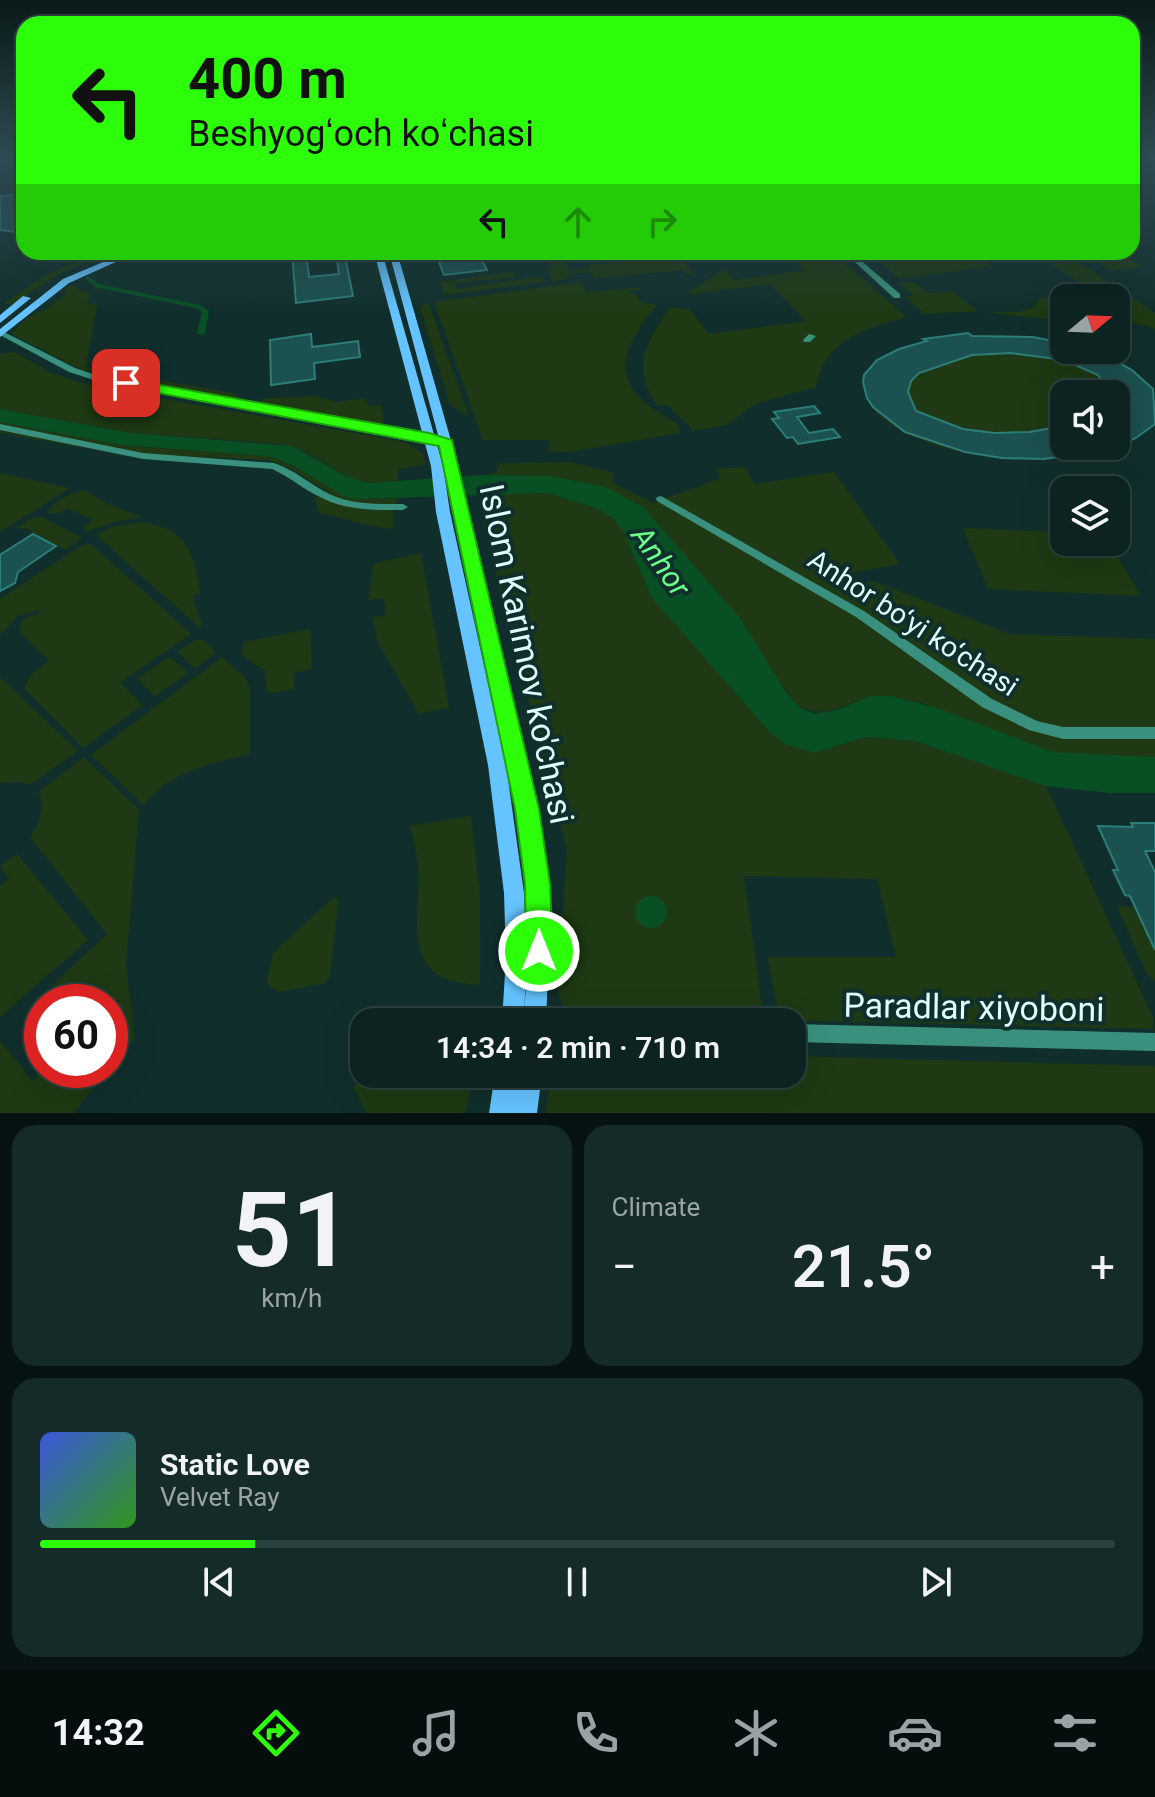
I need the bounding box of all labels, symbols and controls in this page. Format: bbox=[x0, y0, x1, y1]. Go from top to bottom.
text: 400 m bbox=[188, 46, 347, 112]
icon: left bbox=[56, 48, 160, 152]
text: Beshyogʻoch koʻchasi bbox=[188, 113, 534, 155]
icon: left bbox=[472, 200, 516, 244]
icon: ahead bbox=[556, 200, 600, 244]
icon: right bbox=[640, 200, 684, 244]
north arrow bbox=[1050, 284, 1130, 364]
map controls bbox=[1050, 284, 1130, 556]
pin bbox=[92, 349, 160, 417]
icon: arrive bbox=[104, 361, 148, 405]
button: sound bbox=[1050, 380, 1130, 460]
button: layers bbox=[1050, 476, 1130, 556]
street label: Islom Karimov ko'chasi bbox=[471, 480, 583, 828]
water label: Anhor bbox=[623, 518, 698, 604]
street label: Anhor bo‘yi ko‘chasi bbox=[802, 543, 1024, 703]
position arrow bbox=[497, 909, 581, 993]
speed limit sign: 60 bbox=[24, 984, 128, 1088]
street label: Paradlar xiyoboni bbox=[843, 985, 1105, 1029]
text: 14:34 · 2 min · 710 m bbox=[436, 1030, 720, 1065]
text: 51 bbox=[232, 1170, 351, 1291]
text: Climate bbox=[612, 1192, 700, 1222]
text: 21.5° bbox=[792, 1231, 935, 1302]
text: − bbox=[612, 1241, 637, 1293]
text: + bbox=[1090, 1241, 1115, 1293]
text: km/h bbox=[261, 1283, 322, 1313]
text: Static Love bbox=[160, 1447, 310, 1482]
text: Velvet Ray bbox=[160, 1482, 280, 1512]
icon: previous bbox=[197, 1560, 241, 1604]
icon: pause bbox=[555, 1560, 599, 1604]
icon: next bbox=[914, 1560, 958, 1604]
icon: directions bbox=[248, 1705, 304, 1761]
icon: music bbox=[408, 1705, 464, 1761]
icon: phone bbox=[568, 1705, 624, 1761]
icon: climate bbox=[728, 1705, 784, 1761]
icon: car bbox=[887, 1705, 943, 1761]
icon: filters bbox=[1047, 1705, 1103, 1761]
text: 14:32 bbox=[52, 1712, 145, 1754]

